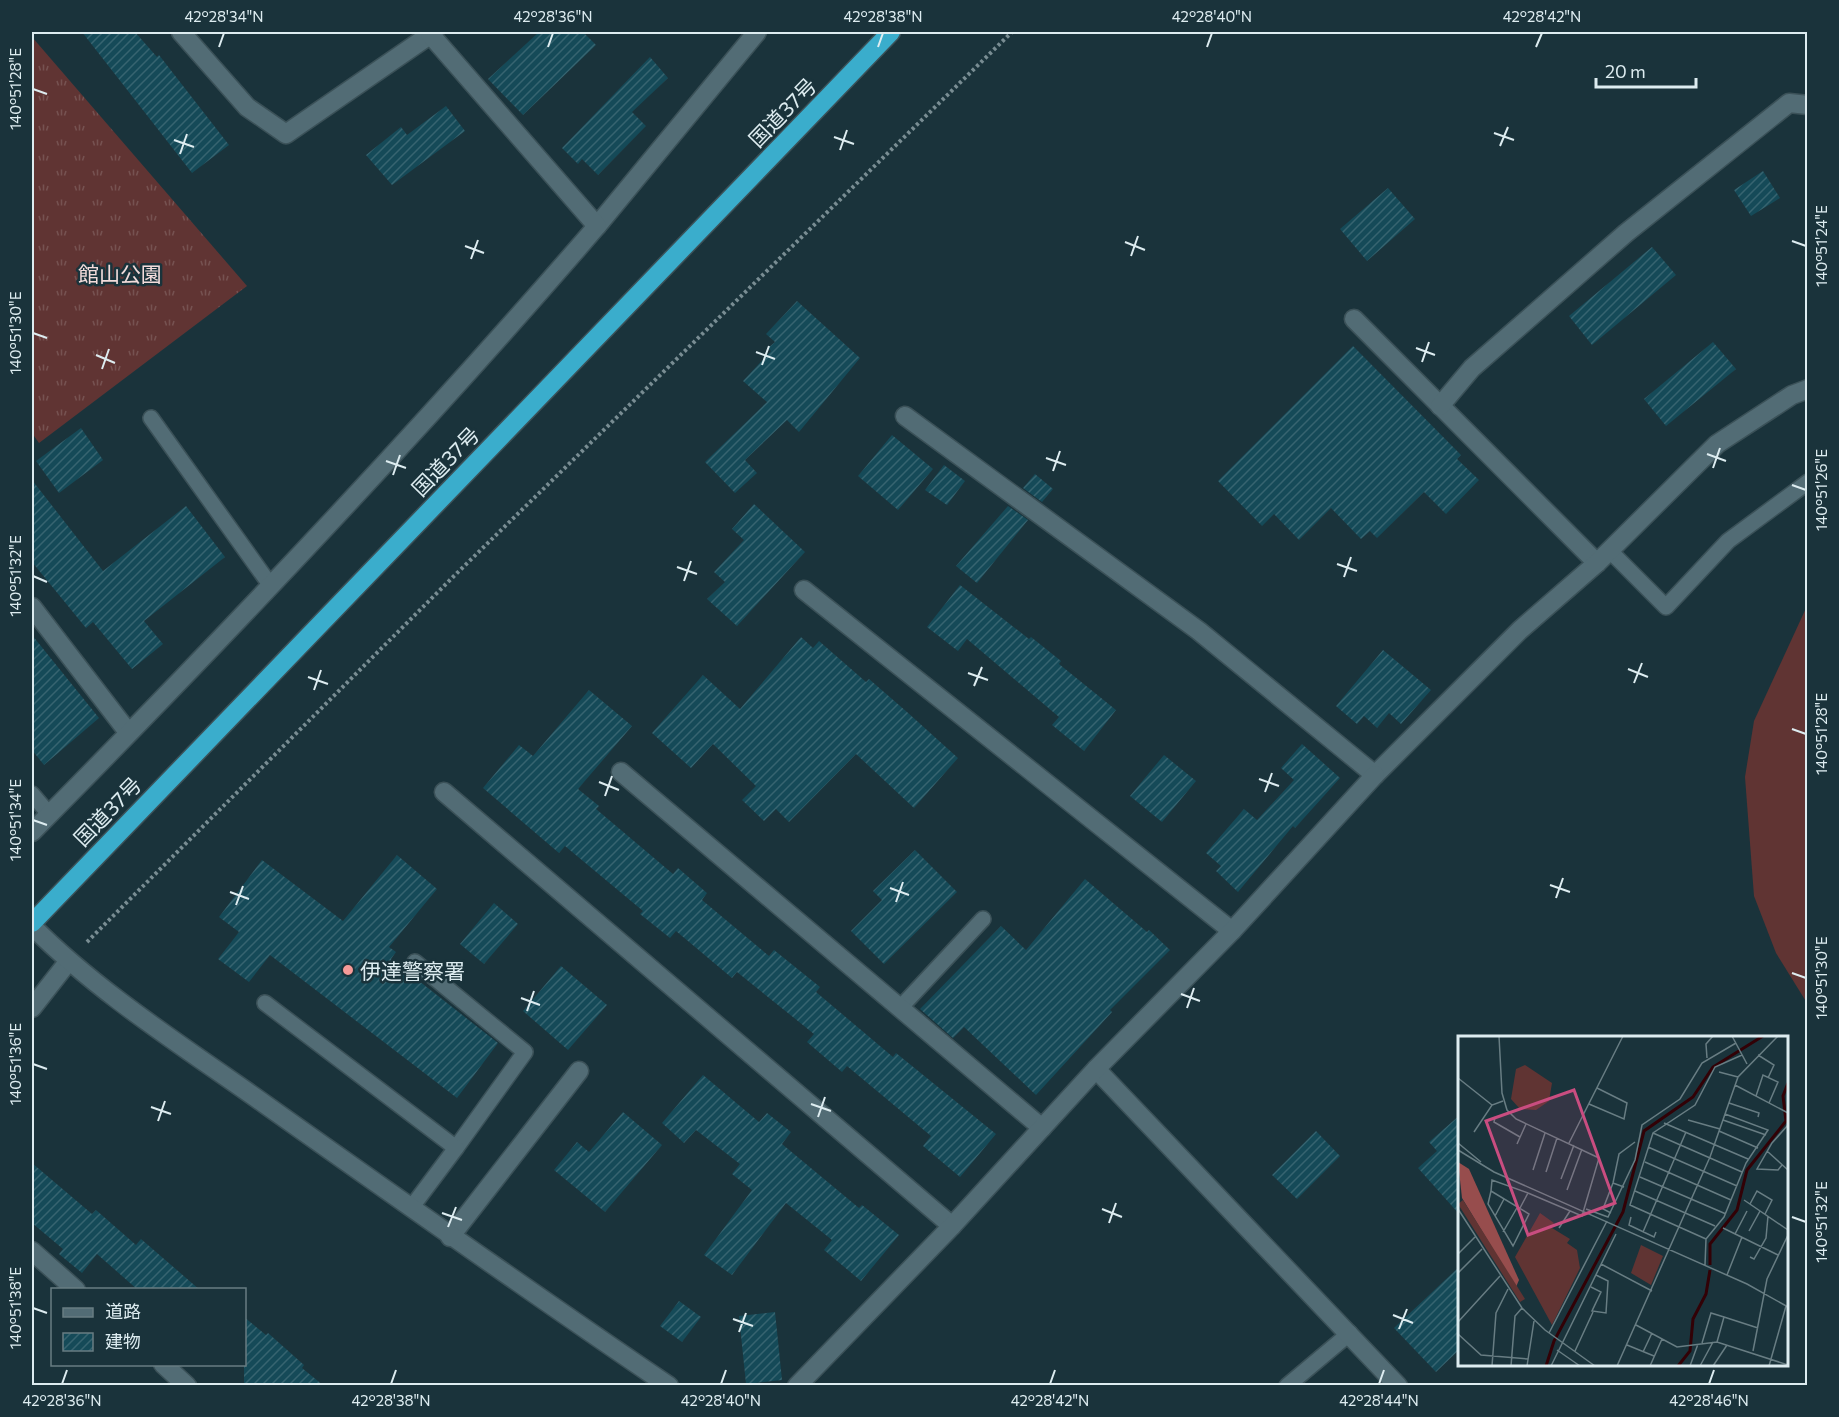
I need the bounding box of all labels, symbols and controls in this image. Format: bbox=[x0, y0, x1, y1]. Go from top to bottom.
text: 42°28'34"N bbox=[184, 7, 264, 25]
text: 42°28'36"N bbox=[513, 7, 593, 25]
text: 42°28'38"N bbox=[843, 7, 923, 25]
text: 42°28'40"N bbox=[1172, 7, 1252, 25]
text: 42°28'42"N bbox=[1503, 7, 1581, 25]
text: 140°51'28"E bbox=[6, 48, 24, 130]
scale bar bbox=[1596, 51, 1696, 89]
text: 20 m bbox=[1605, 60, 1646, 82]
street label: 国道37号 bbox=[743, 72, 821, 152]
text: 140°51'24"E bbox=[1812, 205, 1830, 287]
park label: 館山公園 bbox=[78, 261, 162, 286]
text: 140°51'30"E bbox=[6, 291, 24, 375]
street label: 国道37号 bbox=[406, 421, 484, 501]
text: 140°51'26"E bbox=[1812, 449, 1830, 531]
text: 140°51'32"E bbox=[6, 535, 24, 617]
text: 140°51'28"E bbox=[1812, 693, 1830, 775]
street label: 国道37号 bbox=[68, 771, 146, 851]
text: 140°51'34"E bbox=[6, 779, 24, 861]
text: 140°51'30"E bbox=[1812, 936, 1830, 1020]
place label: 伊達警察署 bbox=[360, 958, 465, 983]
marker: 伊達警察署 bbox=[341, 963, 355, 977]
text: 140°51'36"E bbox=[6, 1023, 24, 1105]
inset map bbox=[1458, 1036, 1788, 1366]
text: 140°51'32"E bbox=[1812, 1181, 1830, 1263]
text: 140°51'38"E bbox=[6, 1267, 24, 1349]
legend bbox=[51, 1288, 246, 1366]
text: 道路 bbox=[105, 1300, 141, 1322]
text: 建物 bbox=[105, 1330, 141, 1352]
text: 42°28'36"N bbox=[22, 1391, 102, 1409]
text: 42°28'38"N bbox=[351, 1391, 431, 1409]
text: 42°28'40"N bbox=[681, 1391, 761, 1409]
text: 42°28'42"N bbox=[1011, 1391, 1089, 1409]
text: 42°28'44"N bbox=[1339, 1391, 1419, 1409]
text: 42°28'46"N bbox=[1669, 1391, 1749, 1409]

